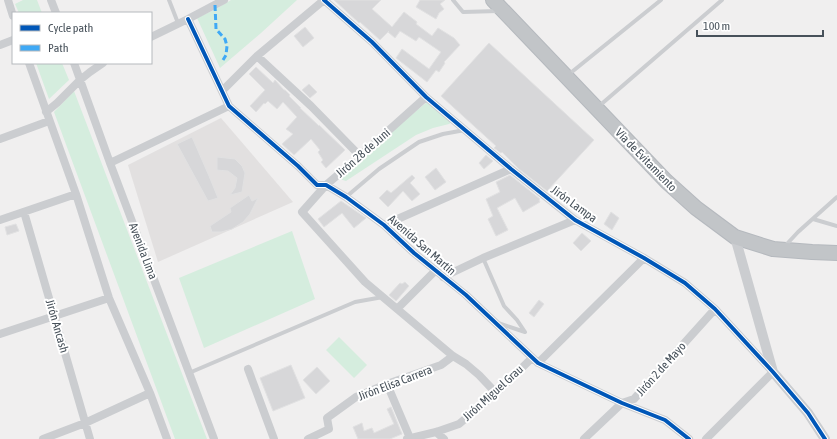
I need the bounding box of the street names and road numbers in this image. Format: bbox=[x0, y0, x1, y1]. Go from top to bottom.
street label: Jirón 28 de Juni bbox=[333, 126, 393, 180]
street label: Vía de Evitamiento bbox=[612, 126, 680, 195]
street label: Jirón Lampa bbox=[548, 183, 600, 225]
street label: Avenida San Martín bbox=[385, 212, 459, 278]
street label: Avenida Lima bbox=[126, 221, 160, 281]
street label: Jirón Ancash bbox=[43, 298, 71, 354]
street label: Jirón 2 de Mayo bbox=[633, 339, 689, 399]
street label: Jirón Elisa Carrera bbox=[356, 362, 434, 404]
street label: Jirón Miguel Grau bbox=[460, 362, 526, 424]

